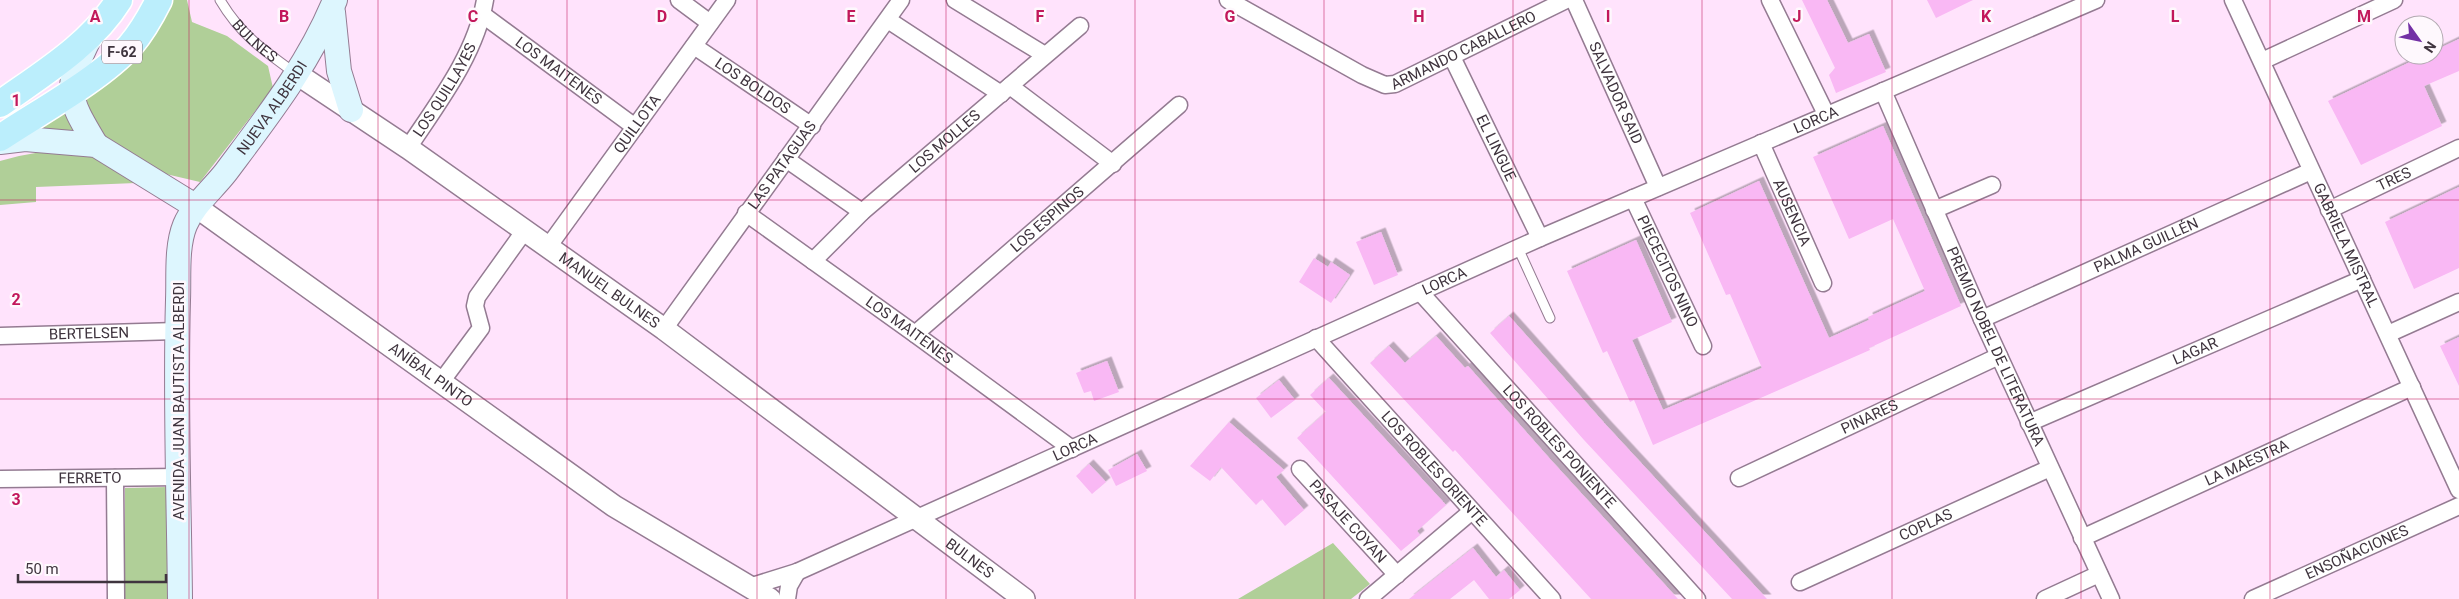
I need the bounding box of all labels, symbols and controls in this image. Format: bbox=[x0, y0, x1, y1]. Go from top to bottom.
text: A bbox=[90, 7, 101, 26]
text: C bbox=[468, 7, 478, 26]
text: D bbox=[657, 7, 667, 26]
text: E bbox=[847, 7, 856, 26]
text: F bbox=[1036, 7, 1045, 26]
text: G bbox=[1225, 7, 1236, 26]
street label: ARMANDO CABALLERO bbox=[1388, 7, 1539, 94]
text: H bbox=[1413, 7, 1425, 26]
text: I bbox=[1606, 7, 1610, 26]
text: J bbox=[1793, 7, 1801, 26]
text: K bbox=[1981, 7, 1992, 26]
text: L bbox=[2171, 7, 2180, 26]
text: M bbox=[2357, 7, 2371, 26]
street label: BULNES bbox=[229, 15, 283, 65]
north arrow bbox=[2394, 15, 2444, 65]
street label: LOS MAITENES bbox=[512, 33, 606, 109]
street label: SALVADOR SAID bbox=[1585, 39, 1647, 147]
text: N bbox=[2420, 39, 2439, 56]
street label: LOS QUILLAYES bbox=[409, 40, 480, 140]
road number: F-62 bbox=[102, 41, 142, 64]
street label: LOS BOLDOS bbox=[712, 54, 794, 118]
street label: NUEVA ALBERDI bbox=[233, 58, 311, 158]
text: 1 bbox=[11, 91, 21, 110]
street label: QUILLOTA bbox=[610, 91, 665, 157]
street label: LORCA bbox=[1791, 102, 1841, 137]
street label: LOS MOLLES bbox=[906, 106, 984, 177]
street label: EL LINGUE bbox=[1472, 112, 1520, 184]
street label: LAS PATAGUAS bbox=[744, 117, 820, 213]
street label: TRES bbox=[2374, 163, 2414, 195]
street label: AUSENCIA bbox=[1769, 176, 1815, 249]
street label: GABRIELA MISTRAL bbox=[2310, 180, 2383, 310]
street label: LOS ESPINOS bbox=[1007, 182, 1088, 256]
street label: PIECECITOS NINO bbox=[1634, 212, 1702, 330]
street label: PALMA GUILLÉN bbox=[2091, 214, 2201, 276]
street label: PREMIO NOBEL DE LITERATURA bbox=[1943, 244, 2048, 449]
street label: MANUEL BULNES bbox=[556, 249, 663, 332]
street label: LORCA bbox=[1419, 263, 1470, 299]
street label: AVENIDA JUAN BAUTISTA ALBERDI bbox=[170, 282, 188, 520]
text: 2 bbox=[11, 290, 21, 309]
street label: LOS MAITENES bbox=[862, 293, 956, 368]
street label: BERTELSEN bbox=[49, 323, 129, 344]
street label: LAGAR bbox=[2170, 334, 2220, 369]
street label: ANÍBAL PINTO bbox=[385, 339, 476, 411]
street label: LOS ROBLES PONIENTE bbox=[1499, 381, 1620, 512]
street label: PINARES bbox=[1838, 396, 1901, 438]
street label: LOS ROBLES ORIENTE bbox=[1377, 407, 1491, 530]
street label: LORCA bbox=[1050, 429, 1100, 465]
street label: LA MAESTRA bbox=[2202, 436, 2292, 490]
street label: FERRETO bbox=[58, 469, 122, 487]
street label: PASAJE COYAN bbox=[1305, 476, 1390, 567]
text: 3 bbox=[11, 490, 21, 509]
street label: COPLAS bbox=[1896, 505, 1955, 545]
street label: ENSOÑACIONES bbox=[2302, 521, 2411, 583]
street label: BULNES bbox=[942, 534, 997, 582]
scale bar bbox=[18, 552, 165, 584]
text: 50 m bbox=[25, 560, 59, 578]

